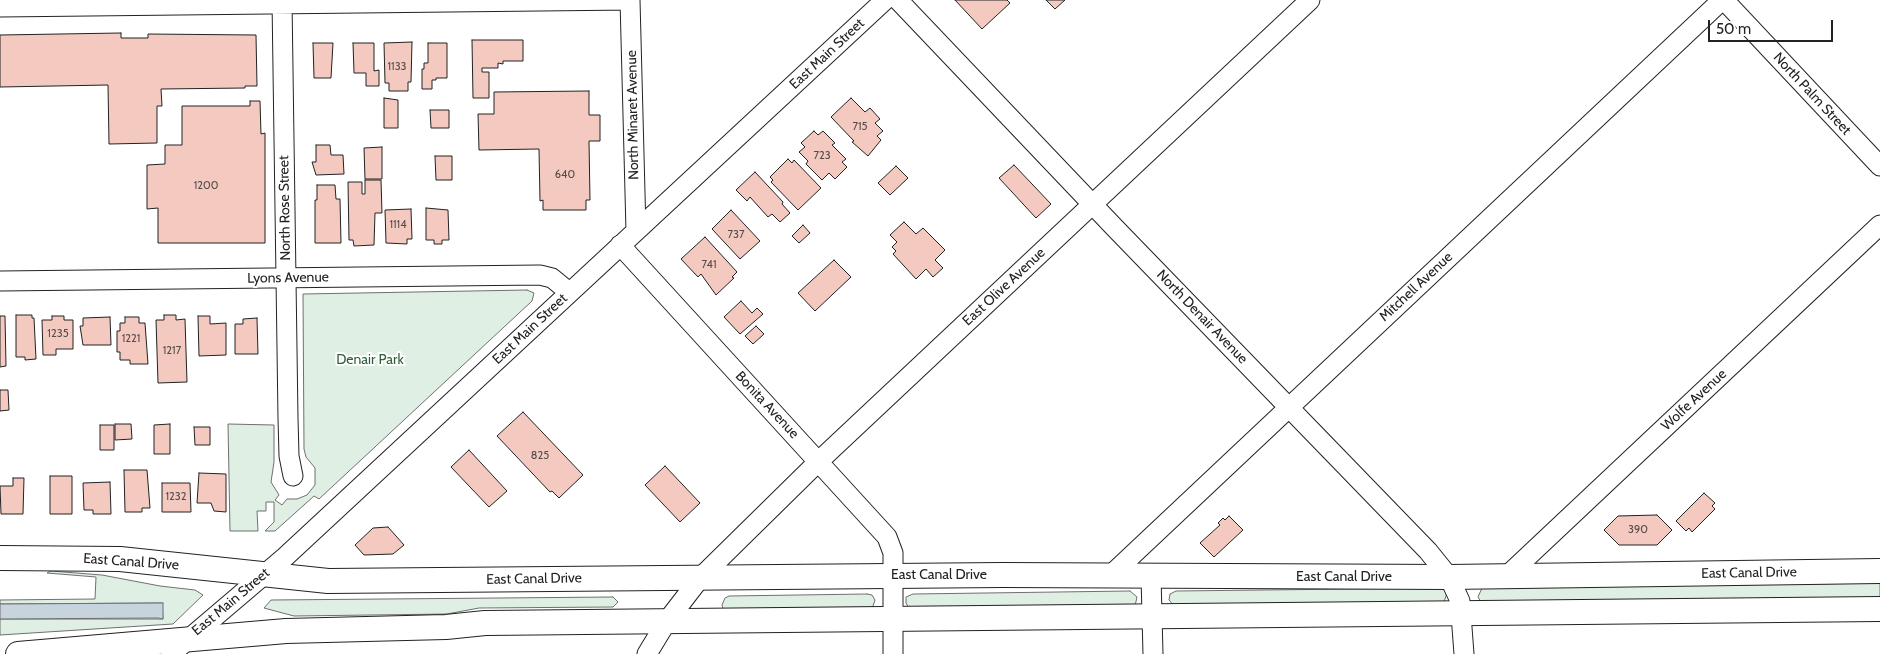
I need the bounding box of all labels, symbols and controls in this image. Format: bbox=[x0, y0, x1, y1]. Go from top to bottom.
scale bar bbox=[1710, 10, 1835, 42]
street label: East Main Street bbox=[786, 15, 868, 93]
text: 50 m bbox=[1716, 20, 1751, 38]
street label: North Palm Street bbox=[1770, 49, 1854, 139]
street label: North Minaret Avenue bbox=[623, 50, 643, 180]
house number: 1133 bbox=[387, 60, 407, 74]
house number: 715 bbox=[852, 120, 868, 134]
house number: 723 bbox=[813, 149, 831, 163]
street label: North Rose Street bbox=[276, 155, 294, 261]
house number: 640 bbox=[555, 168, 575, 182]
house number: 1200 bbox=[194, 179, 218, 193]
house number: 1114 bbox=[389, 218, 407, 232]
house number: 737 bbox=[727, 228, 745, 242]
street label: East Olive Avenue bbox=[959, 245, 1049, 329]
street label: Mitchell Avenue bbox=[1376, 249, 1456, 325]
house number: 741 bbox=[701, 258, 717, 272]
street label: North Denair Avenue bbox=[1153, 267, 1251, 367]
street label: Lyons Avenue bbox=[247, 269, 329, 287]
street label: East Main Street bbox=[489, 290, 571, 368]
house number: 1235 bbox=[47, 327, 69, 341]
house number: 1221 bbox=[122, 332, 140, 346]
house number: 1217 bbox=[163, 344, 181, 358]
park label: Denair Park bbox=[336, 352, 404, 368]
street label: Wolfe Avenue bbox=[1658, 366, 1730, 434]
street label: Bonita Avenue bbox=[732, 368, 802, 442]
house number: 825 bbox=[531, 449, 549, 463]
house number: 1232 bbox=[165, 490, 187, 504]
house number: 390 bbox=[1628, 523, 1648, 537]
street label: East Canal Drive bbox=[83, 550, 179, 574]
street label: East Canal Drive bbox=[1701, 564, 1797, 582]
street label: East Main Street bbox=[189, 565, 273, 639]
street label: East Canal Drive bbox=[891, 567, 987, 583]
street label: East Canal Drive bbox=[1296, 569, 1392, 585]
street label: East Canal Drive bbox=[486, 570, 582, 588]

